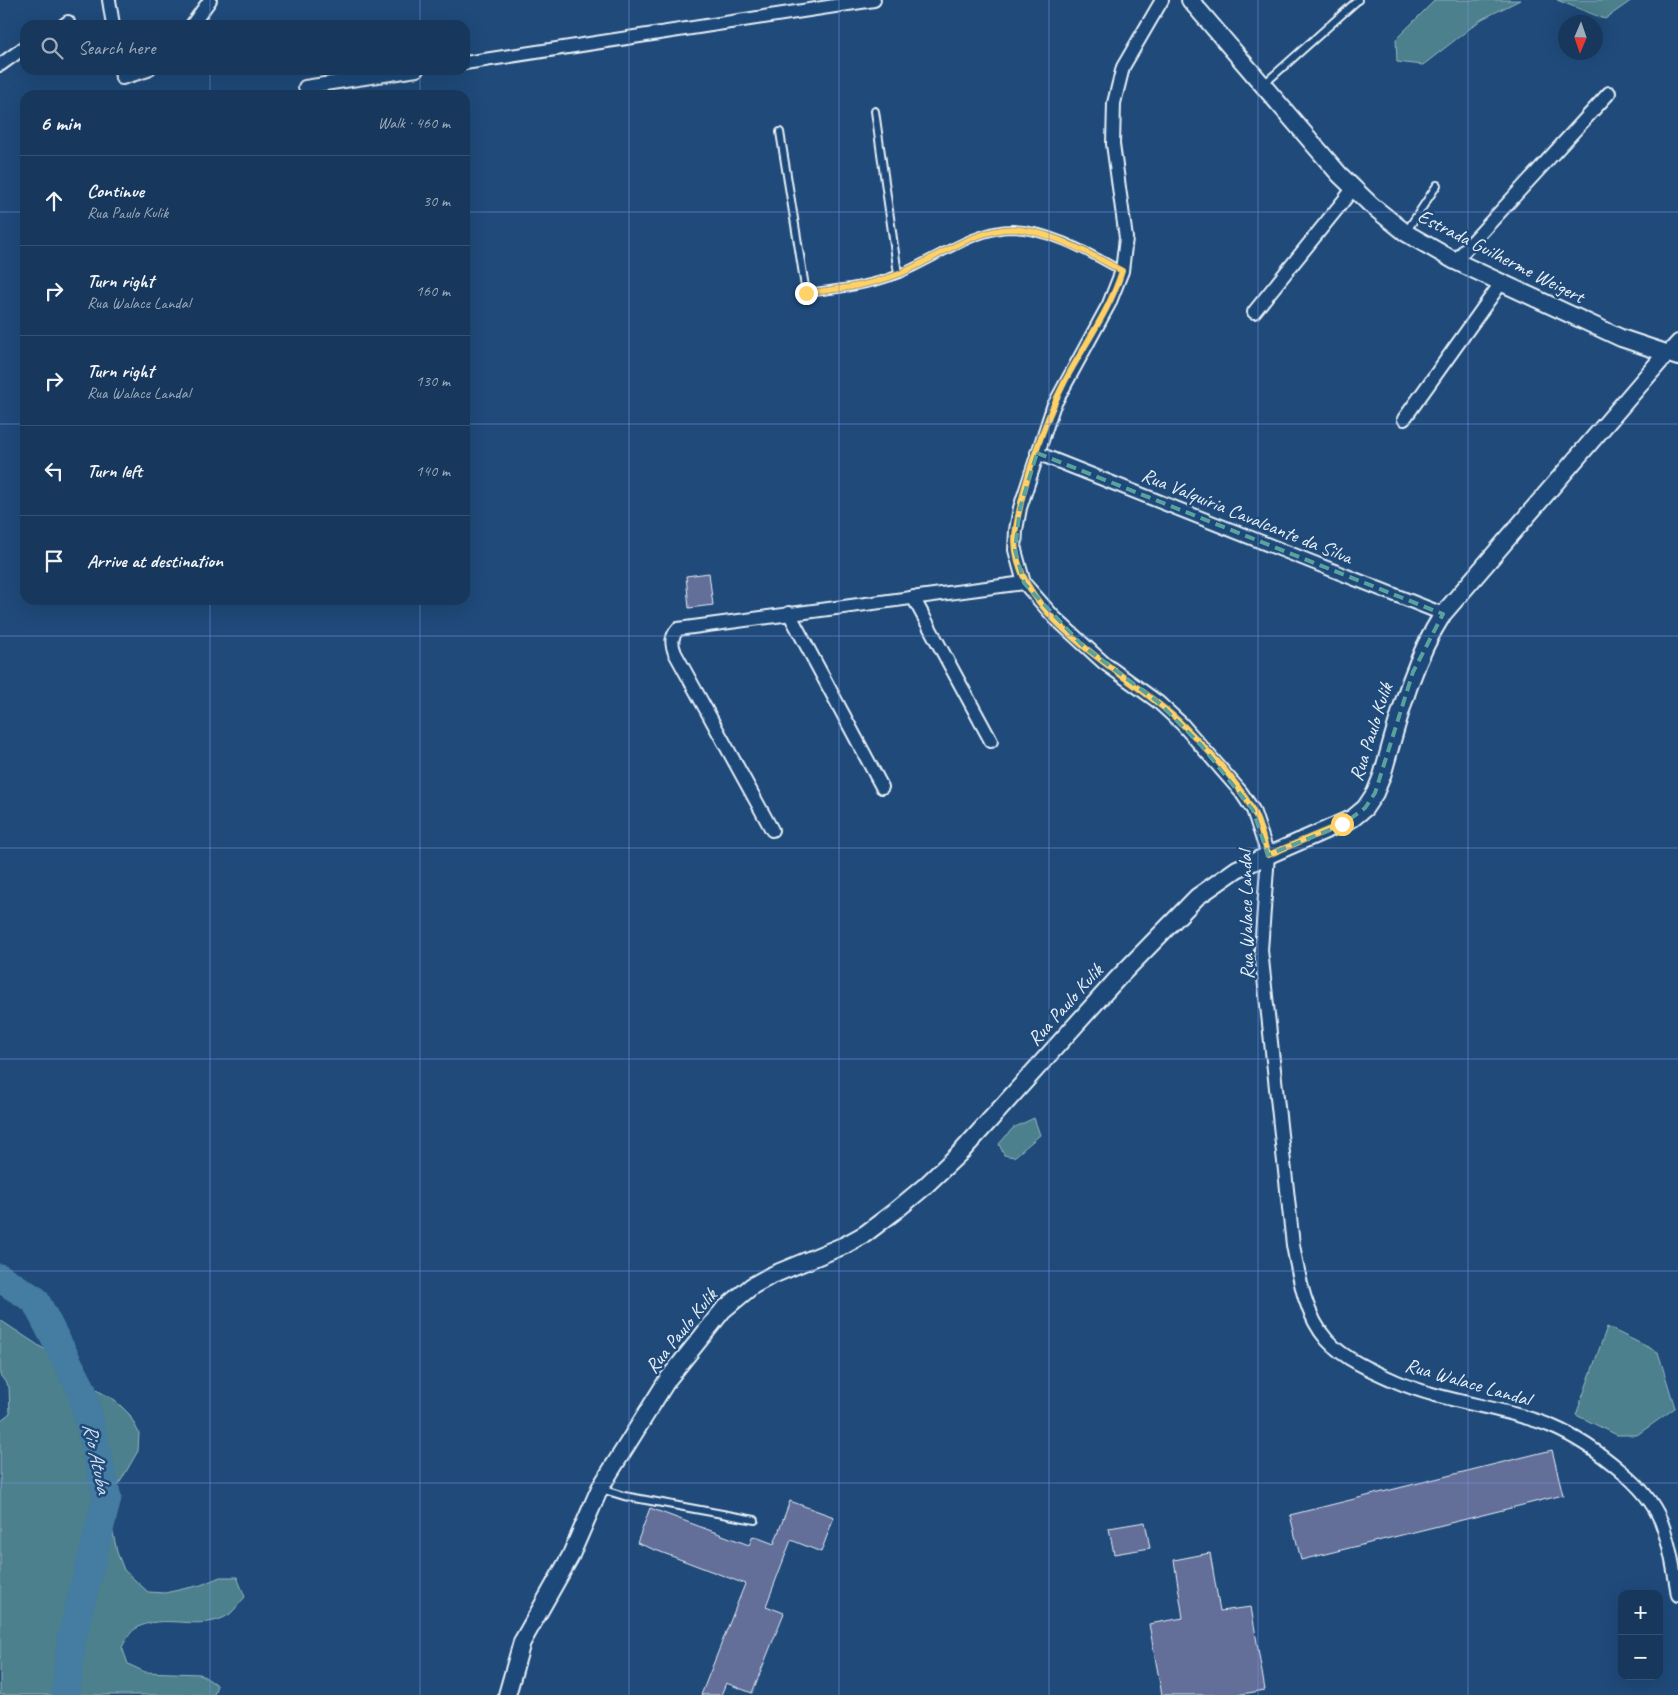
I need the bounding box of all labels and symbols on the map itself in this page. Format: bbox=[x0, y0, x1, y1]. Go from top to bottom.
north arrow bbox=[1558, 15, 1603, 60]
street label: Estrada Guilherme Weigert bbox=[1414, 203, 1591, 310]
route end bbox=[795, 282, 818, 305]
street label: Rua Valquíria Cavalcante da Silva bbox=[1138, 462, 1358, 570]
street label: Rua Paulo Kulik bbox=[1343, 678, 1399, 784]
route start bbox=[1331, 813, 1354, 836]
street label: Rua Walace Landal bbox=[1232, 847, 1260, 980]
street label: Rua Paulo Kulik bbox=[1022, 958, 1109, 1051]
street label: Rua Paulo Kulik bbox=[639, 1282, 724, 1378]
street label: Rua Walace Landal bbox=[1402, 1352, 1537, 1413]
water label: Rio Atuba bbox=[77, 1420, 118, 1497]

